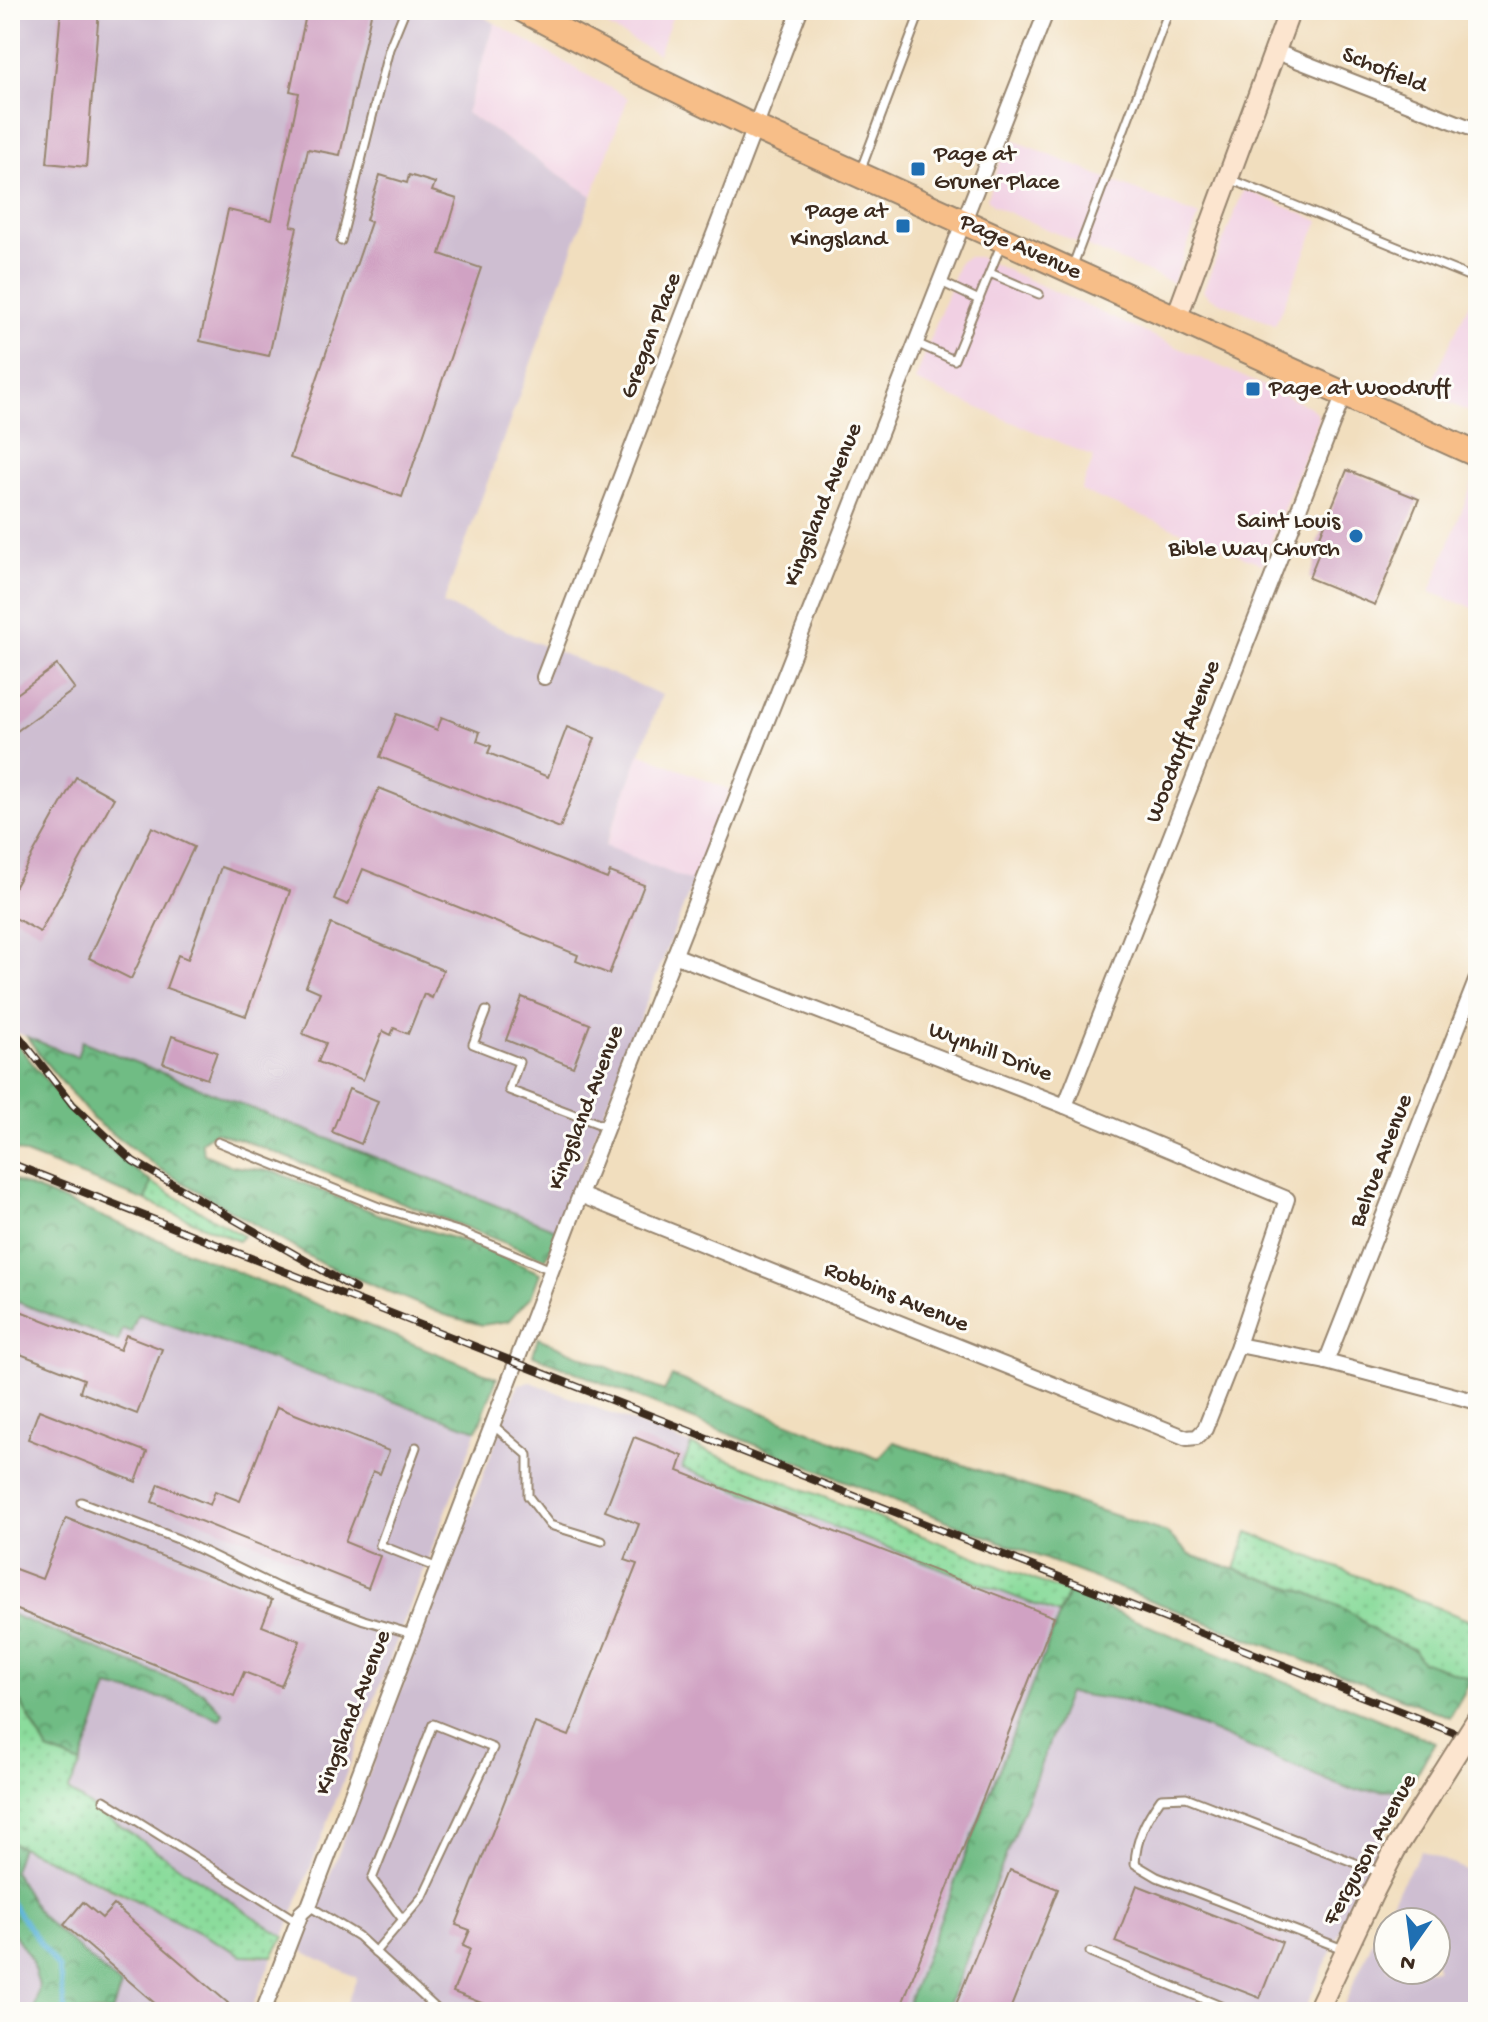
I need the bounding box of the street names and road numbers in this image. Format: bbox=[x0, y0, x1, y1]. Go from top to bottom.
street label: Schofield bbox=[1337, 41, 1432, 102]
street label: Page Avenue bbox=[954, 208, 1086, 288]
street label: Gregan Place bbox=[615, 268, 689, 403]
street label: Kingsland Avenue bbox=[778, 418, 870, 591]
street label: Woodruff Avenue bbox=[1140, 656, 1229, 827]
street label: Wynhill Drive bbox=[924, 1016, 1057, 1090]
street label: Kingsland Avenue bbox=[542, 1021, 632, 1195]
street label: Belrue Avenue bbox=[1343, 1090, 1421, 1232]
street label: Robbins Avenue bbox=[819, 1256, 973, 1340]
street label: Kingsland Avenue bbox=[309, 1626, 399, 1800]
street label: Ferguson Avenue bbox=[1317, 1769, 1425, 1932]

